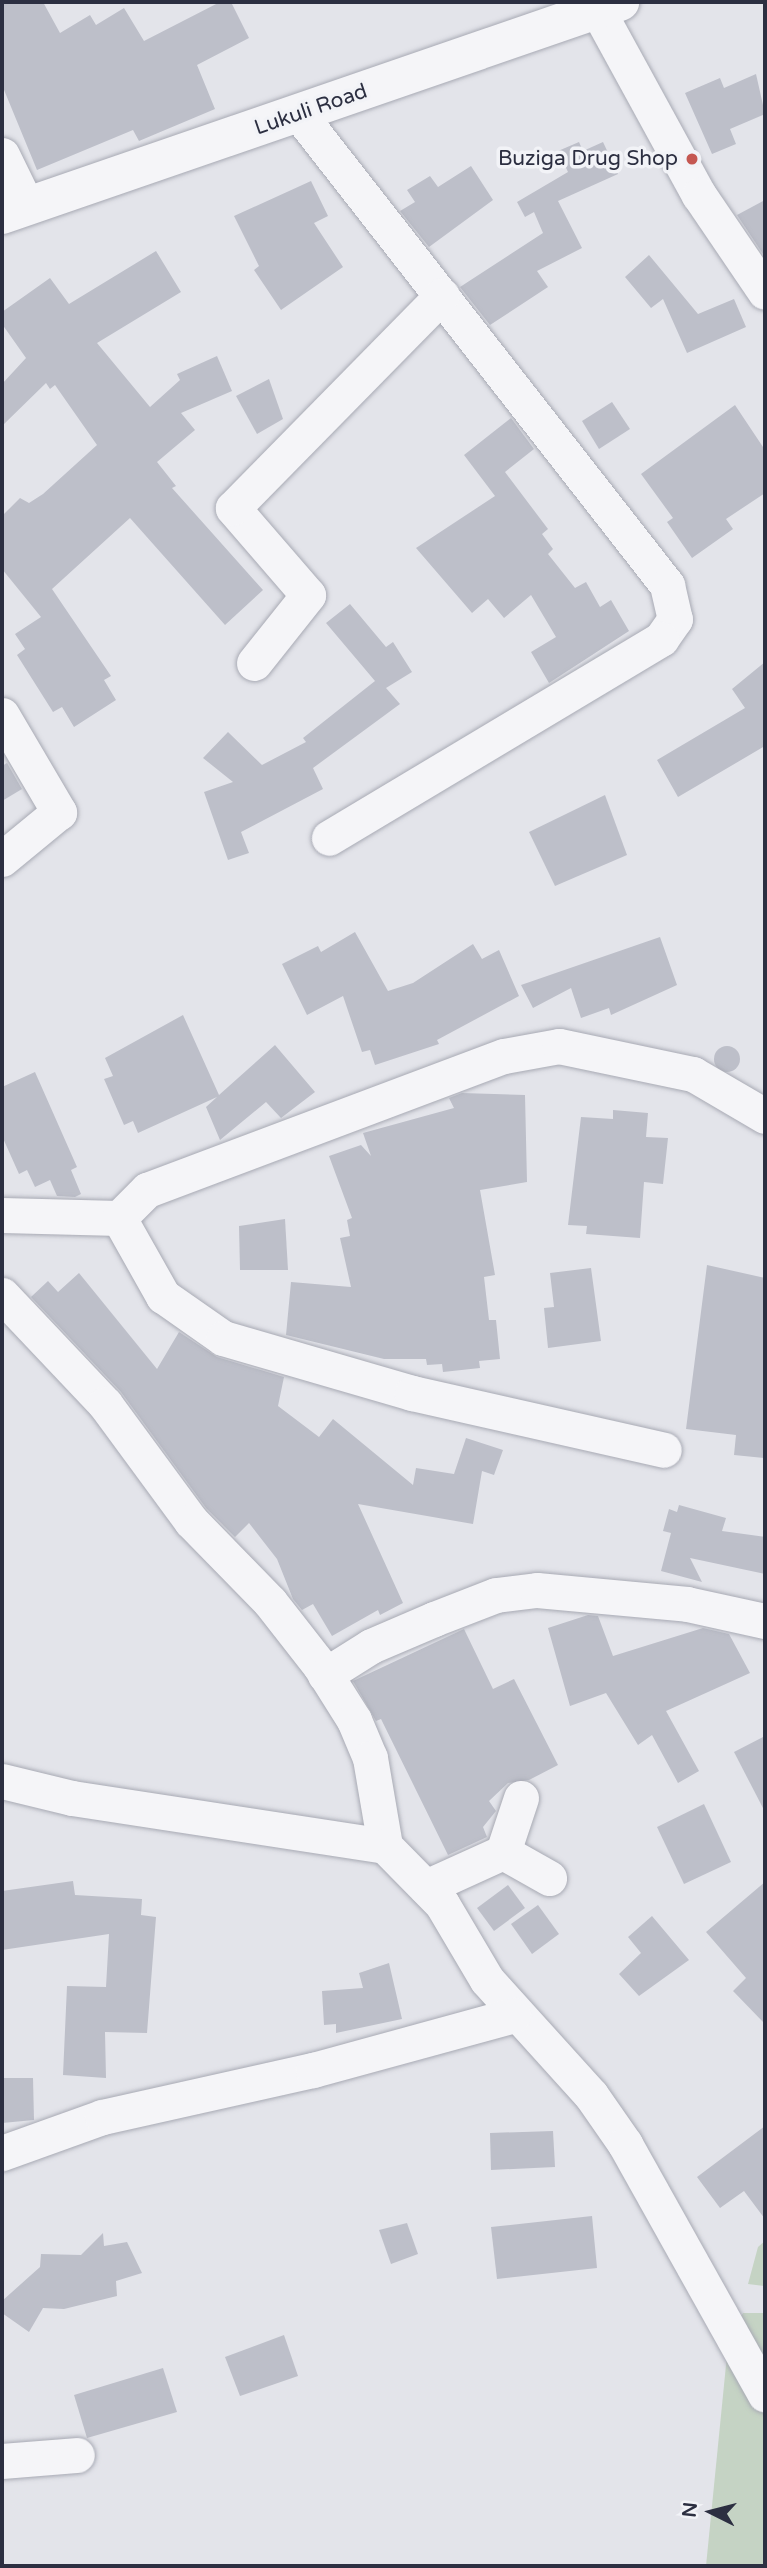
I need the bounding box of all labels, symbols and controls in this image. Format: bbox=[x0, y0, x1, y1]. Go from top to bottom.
street label: Lukuli Road bbox=[251, 79, 371, 141]
place label: Buziga Drug Shop bbox=[498, 146, 678, 172]
marker: Buziga Drug Shop bbox=[684, 151, 700, 167]
north arrow bbox=[676, 2477, 746, 2547]
text: N bbox=[678, 2501, 702, 2519]

